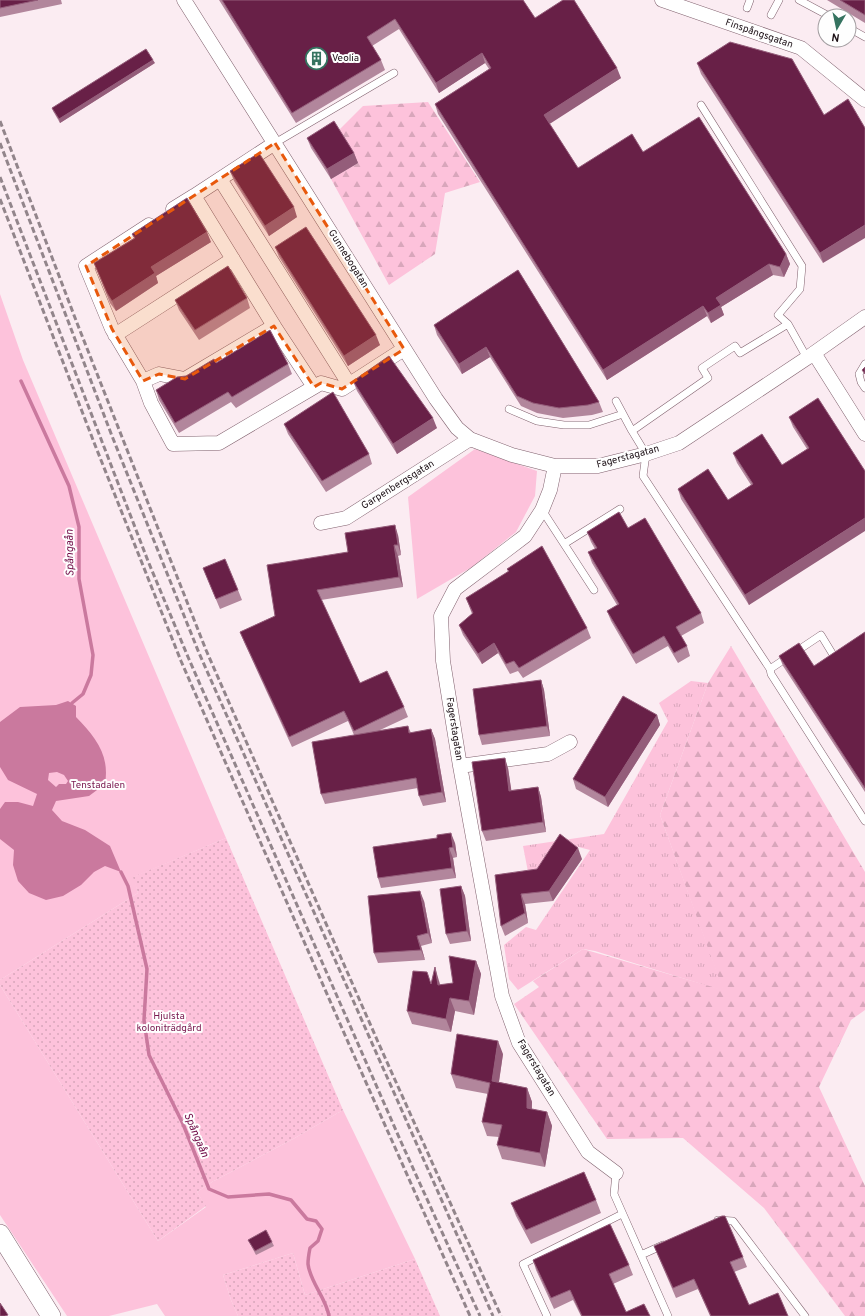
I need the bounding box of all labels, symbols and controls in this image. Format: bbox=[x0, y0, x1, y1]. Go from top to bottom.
north arrow bbox=[817, 8, 857, 48]
street label: Finspångsgatan bbox=[723, 16, 795, 52]
text: N bbox=[831, 29, 841, 44]
building icon: Veolia bbox=[303, 45, 329, 71]
place label: Veolia bbox=[332, 52, 359, 65]
street label: Gunnebogatan bbox=[325, 227, 371, 291]
street label: Fagerstagatan bbox=[595, 442, 661, 472]
street label: Garpenbergsgatan bbox=[359, 457, 437, 513]
water label: Spångaån bbox=[63, 529, 77, 577]
street label: Fagerstagatan bbox=[443, 696, 465, 762]
park label: Tenstadalen bbox=[71, 779, 125, 792]
park label: Hjulsta koloniträdgård bbox=[136, 1010, 202, 1035]
street label: Fagerstagatan bbox=[514, 1037, 558, 1099]
water label: Spångaån bbox=[180, 1110, 212, 1160]

